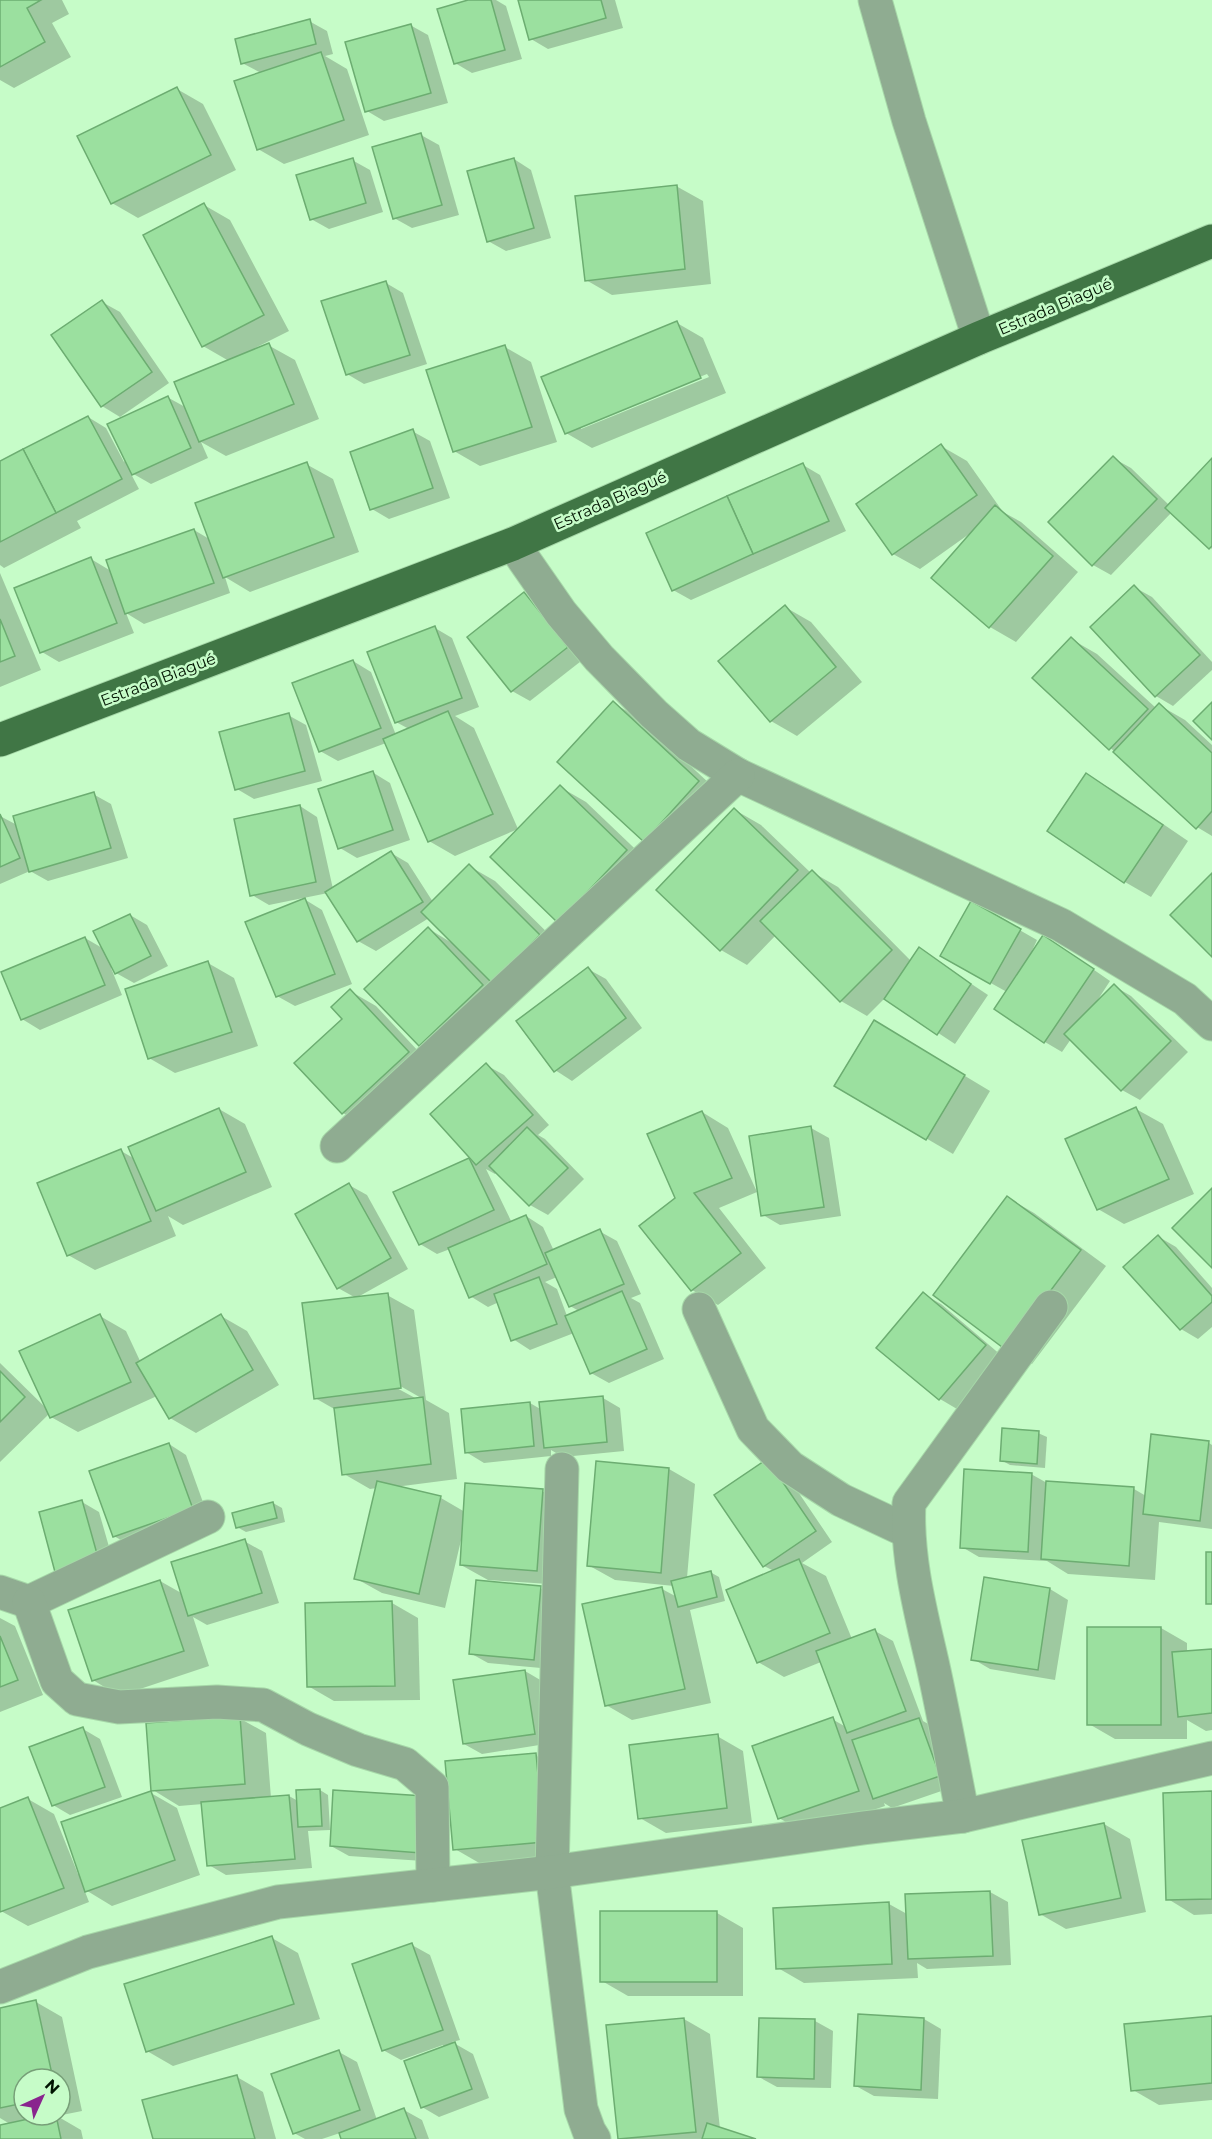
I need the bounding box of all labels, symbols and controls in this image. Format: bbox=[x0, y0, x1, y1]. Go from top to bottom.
street label: Estrada Biagué bbox=[995, 274, 1115, 339]
street label: Estrada Biagué bbox=[551, 467, 670, 534]
street label: Estrada Biagué bbox=[98, 649, 218, 710]
north arrow bbox=[12, 2067, 72, 2127]
text: N bbox=[41, 2075, 64, 2098]

